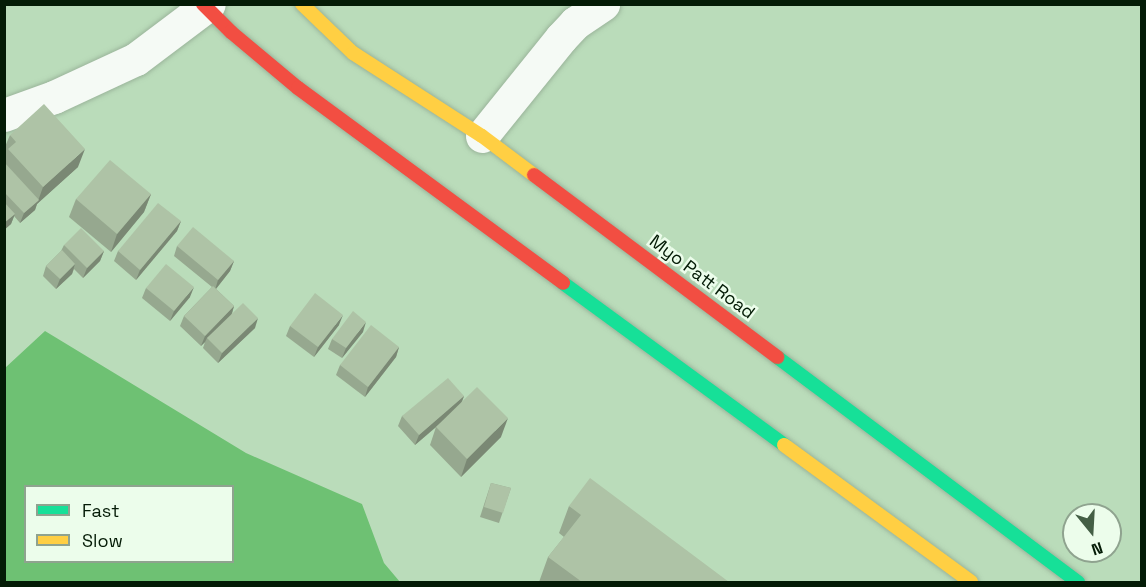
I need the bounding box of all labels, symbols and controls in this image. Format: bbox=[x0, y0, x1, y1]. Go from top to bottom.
street label: Myo Patt Road bbox=[645, 230, 759, 324]
legend bbox=[24, 485, 234, 563]
text: Fast bbox=[82, 499, 119, 522]
north arrow bbox=[1062, 503, 1122, 563]
text: Slow bbox=[82, 529, 123, 552]
text: N bbox=[1089, 537, 1105, 560]

